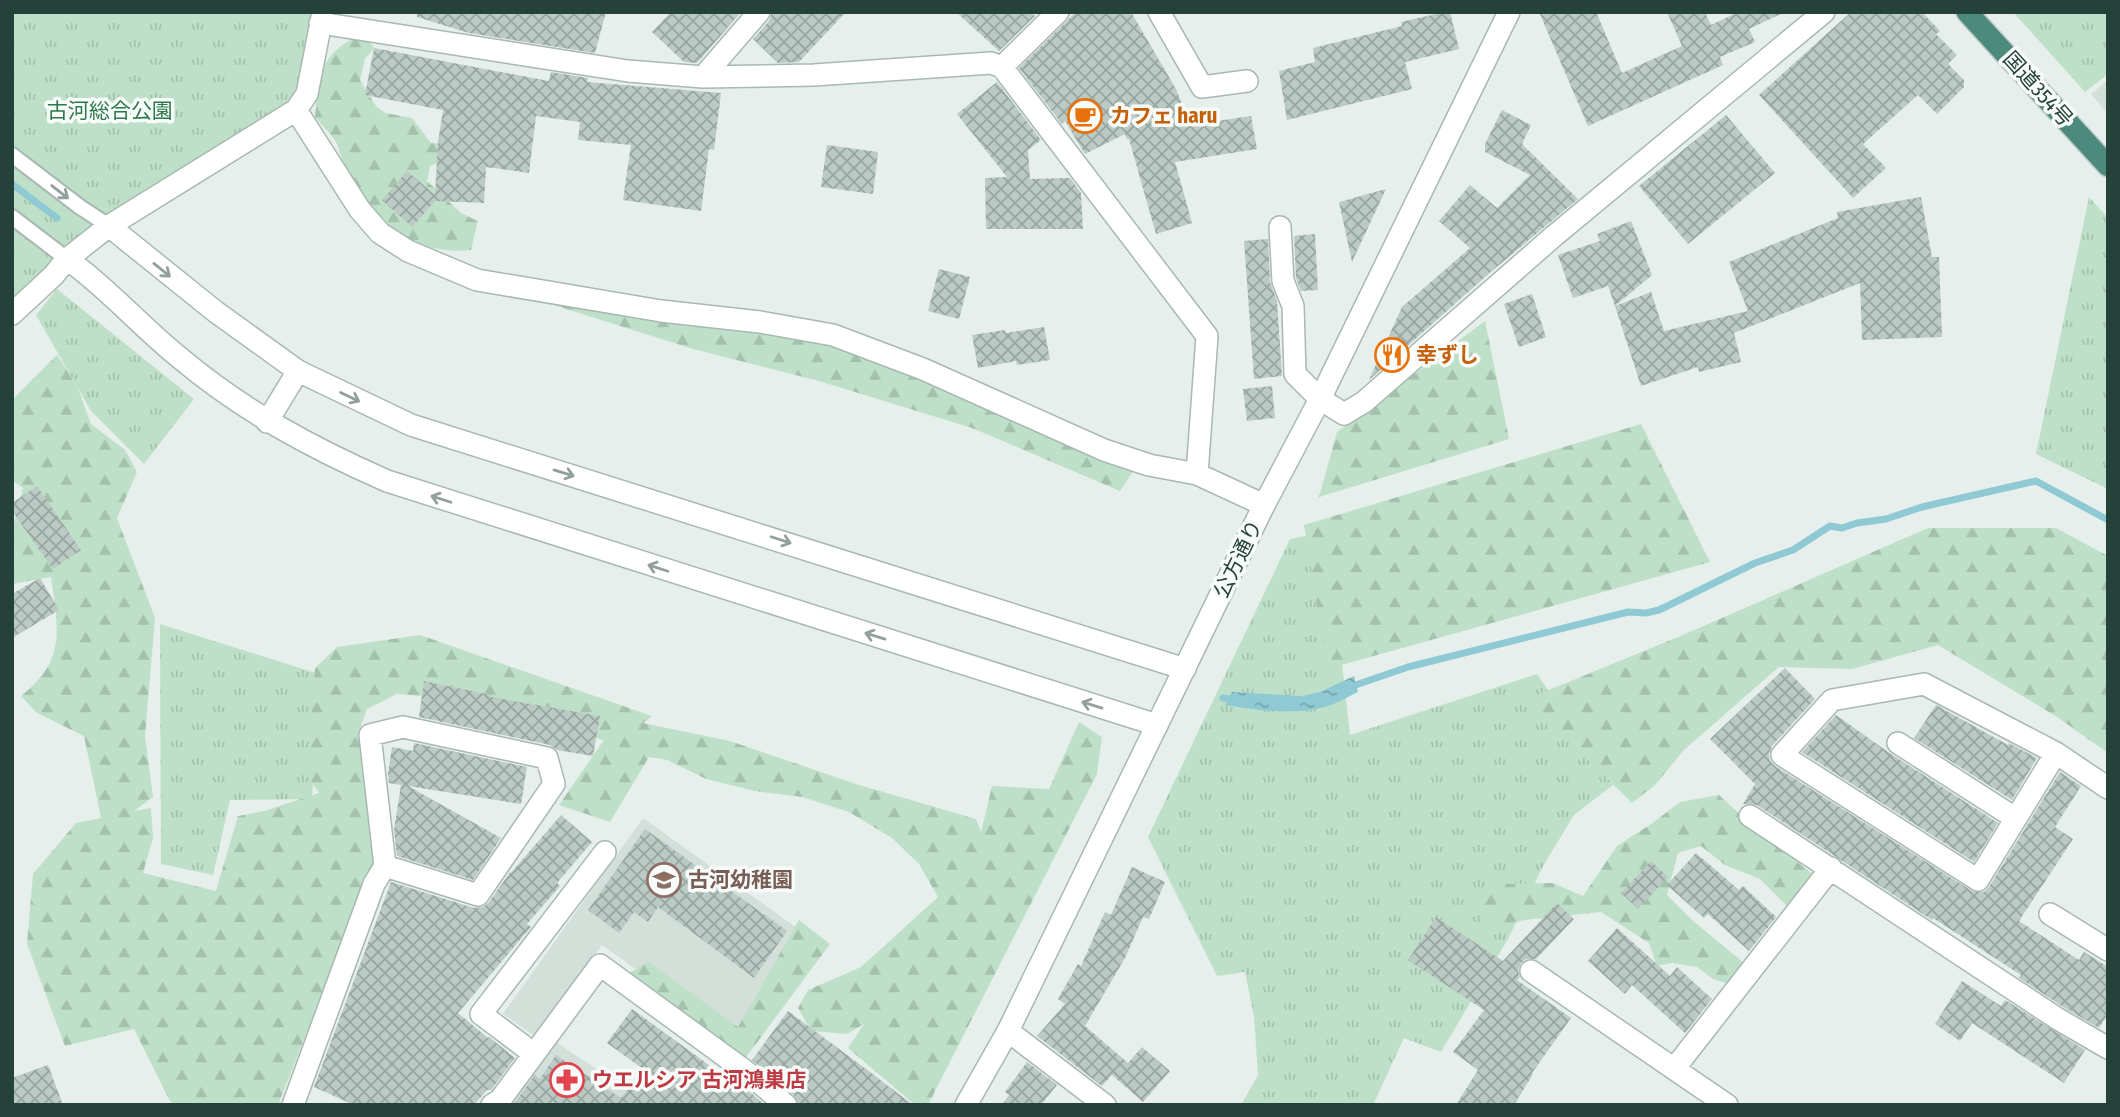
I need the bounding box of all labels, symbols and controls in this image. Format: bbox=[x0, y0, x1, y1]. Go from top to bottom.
street label: 国道354号 bbox=[1997, 46, 2079, 132]
cafe icon: カフェ haru bbox=[1066, 97, 1104, 135]
park label: 古河総合公園 bbox=[47, 98, 173, 124]
place label: カフェ haru bbox=[1110, 103, 1217, 129]
one-way arrow bbox=[50, 184, 69, 199]
one-way arrow bbox=[152, 262, 171, 277]
restaurant icon: 幸ずし bbox=[1373, 336, 1411, 374]
place label: 幸ずし bbox=[1416, 342, 1479, 368]
one-way arrow bbox=[339, 391, 360, 405]
one-way arrow bbox=[552, 468, 574, 481]
one-way arrow bbox=[431, 492, 453, 504]
street label: 公方通り bbox=[1208, 516, 1268, 602]
one-way arrow bbox=[770, 535, 792, 548]
one-way arrow bbox=[647, 561, 669, 574]
one-way arrow bbox=[864, 629, 886, 642]
one-way arrow bbox=[1081, 697, 1103, 710]
school or university icon: 古河幼稚園 bbox=[645, 861, 683, 899]
place label: 古河幼稚園 bbox=[688, 867, 793, 893]
pharmacy icon: ウエルシア 古河鴻巣店 bbox=[548, 1061, 586, 1099]
place label: ウエルシア 古河鴻巣店 bbox=[592, 1067, 806, 1093]

